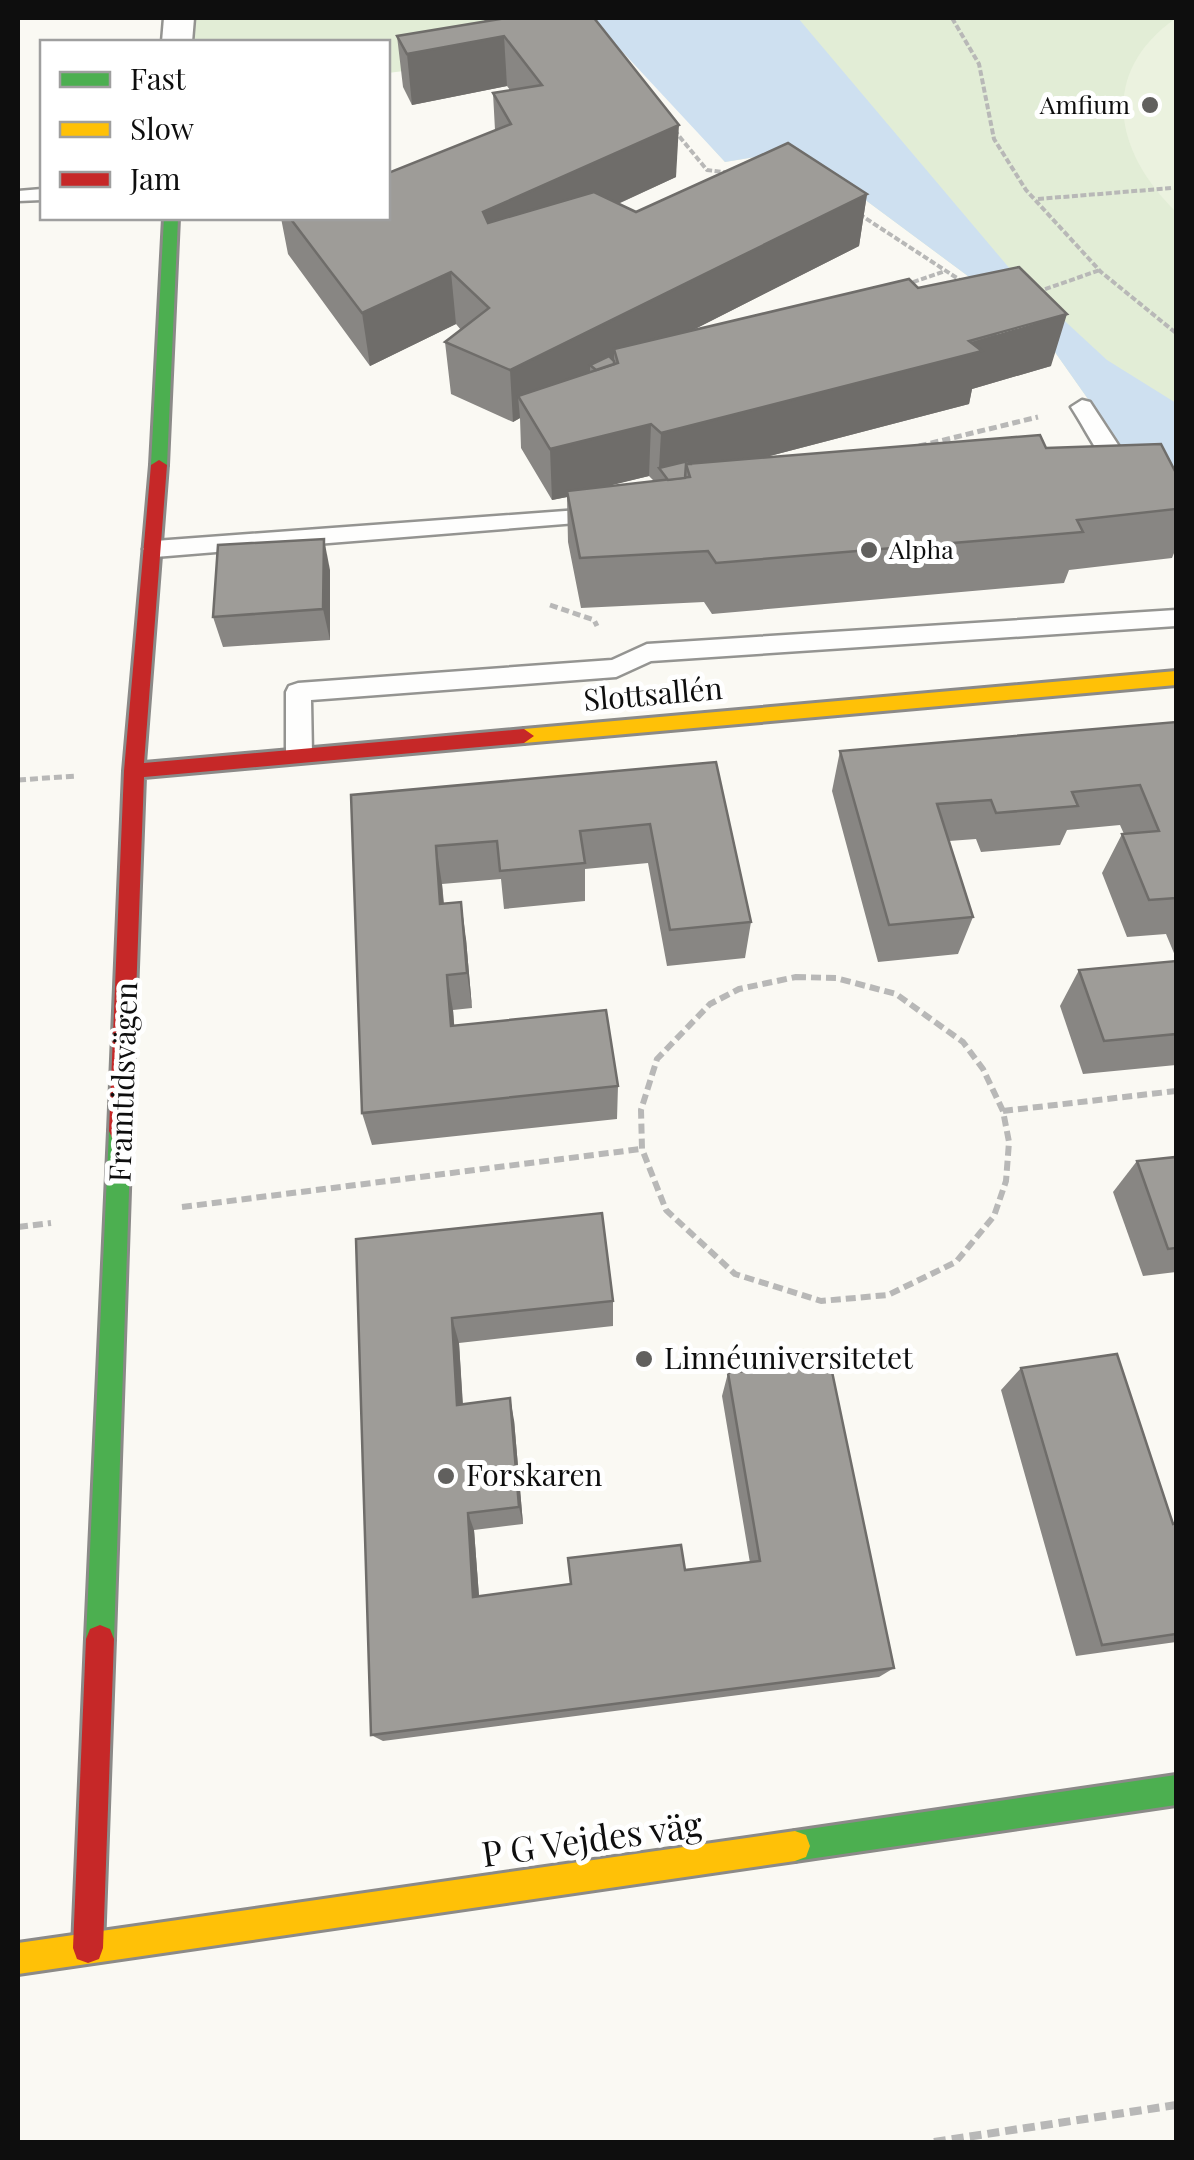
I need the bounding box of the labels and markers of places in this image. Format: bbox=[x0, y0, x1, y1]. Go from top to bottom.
place label: Amfium bbox=[1039, 87, 1130, 120]
marker: Amfium bbox=[1139, 94, 1161, 116]
place label: Alpha bbox=[888, 532, 954, 565]
marker: Alpha bbox=[858, 539, 880, 561]
place label: Linnéuniversitetet bbox=[664, 1337, 913, 1377]
marker: Linnéuniversitetet bbox=[633, 1348, 655, 1370]
place label: Forskaren bbox=[466, 1454, 603, 1494]
marker: Forskaren bbox=[435, 1465, 457, 1487]

